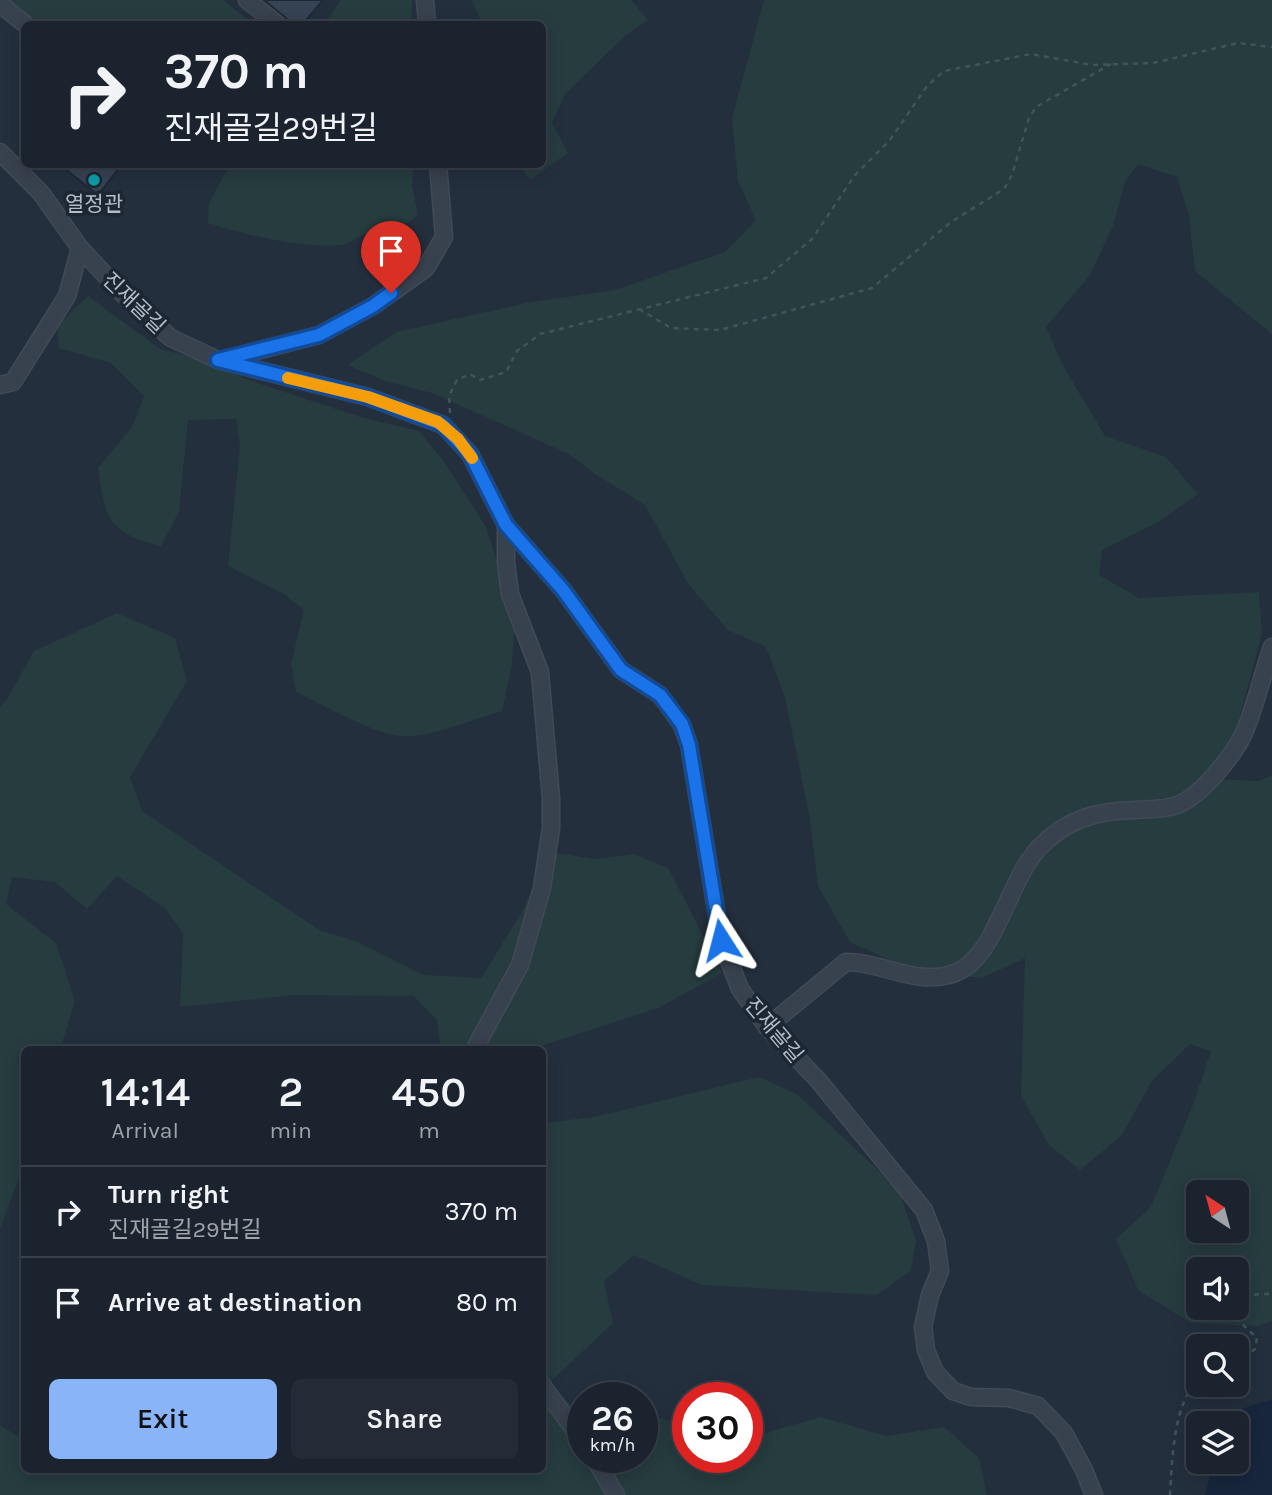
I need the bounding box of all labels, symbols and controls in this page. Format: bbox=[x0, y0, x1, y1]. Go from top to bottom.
text: 370 m bbox=[164, 43, 309, 100]
icon: right bbox=[49, 49, 140, 140]
text: 진재골길29번길 bbox=[164, 110, 378, 147]
marker: 열정관 bbox=[86, 172, 102, 188]
place label: 열정관 bbox=[65, 192, 123, 216]
pin bbox=[361, 221, 421, 293]
icon: arrive bbox=[372, 232, 410, 270]
street label: 진재골길 bbox=[98, 268, 170, 338]
position arrow bbox=[684, 903, 758, 977]
street label: 진재골길 bbox=[740, 993, 808, 1067]
text: 14:14 bbox=[101, 1067, 190, 1117]
text: 2 bbox=[278, 1067, 303, 1117]
text: 450 bbox=[391, 1067, 466, 1117]
text: Arrival bbox=[112, 1117, 179, 1144]
text: min bbox=[270, 1117, 312, 1144]
text: m bbox=[418, 1117, 440, 1144]
text: Turn right bbox=[108, 1179, 229, 1210]
north arrow bbox=[1186, 1180, 1250, 1242]
map controls bbox=[1186, 1180, 1249, 1474]
icon: right bbox=[49, 1193, 87, 1231]
text: 370 m bbox=[445, 1196, 518, 1227]
text: 진재골길29번길 bbox=[108, 1216, 262, 1243]
button: sound bbox=[1186, 1257, 1249, 1320]
icon: arrive bbox=[49, 1284, 87, 1322]
text: Arrive at destination bbox=[108, 1287, 362, 1318]
text: 80 m bbox=[456, 1287, 518, 1318]
button: search bbox=[1186, 1334, 1249, 1397]
button: Exit bbox=[49, 1379, 277, 1459]
button: Share bbox=[291, 1379, 518, 1459]
speed limit sign: 30 bbox=[672, 1382, 763, 1473]
text: 26 bbox=[591, 1398, 634, 1439]
button: layers bbox=[1186, 1411, 1249, 1474]
text: km/h bbox=[590, 1434, 635, 1456]

